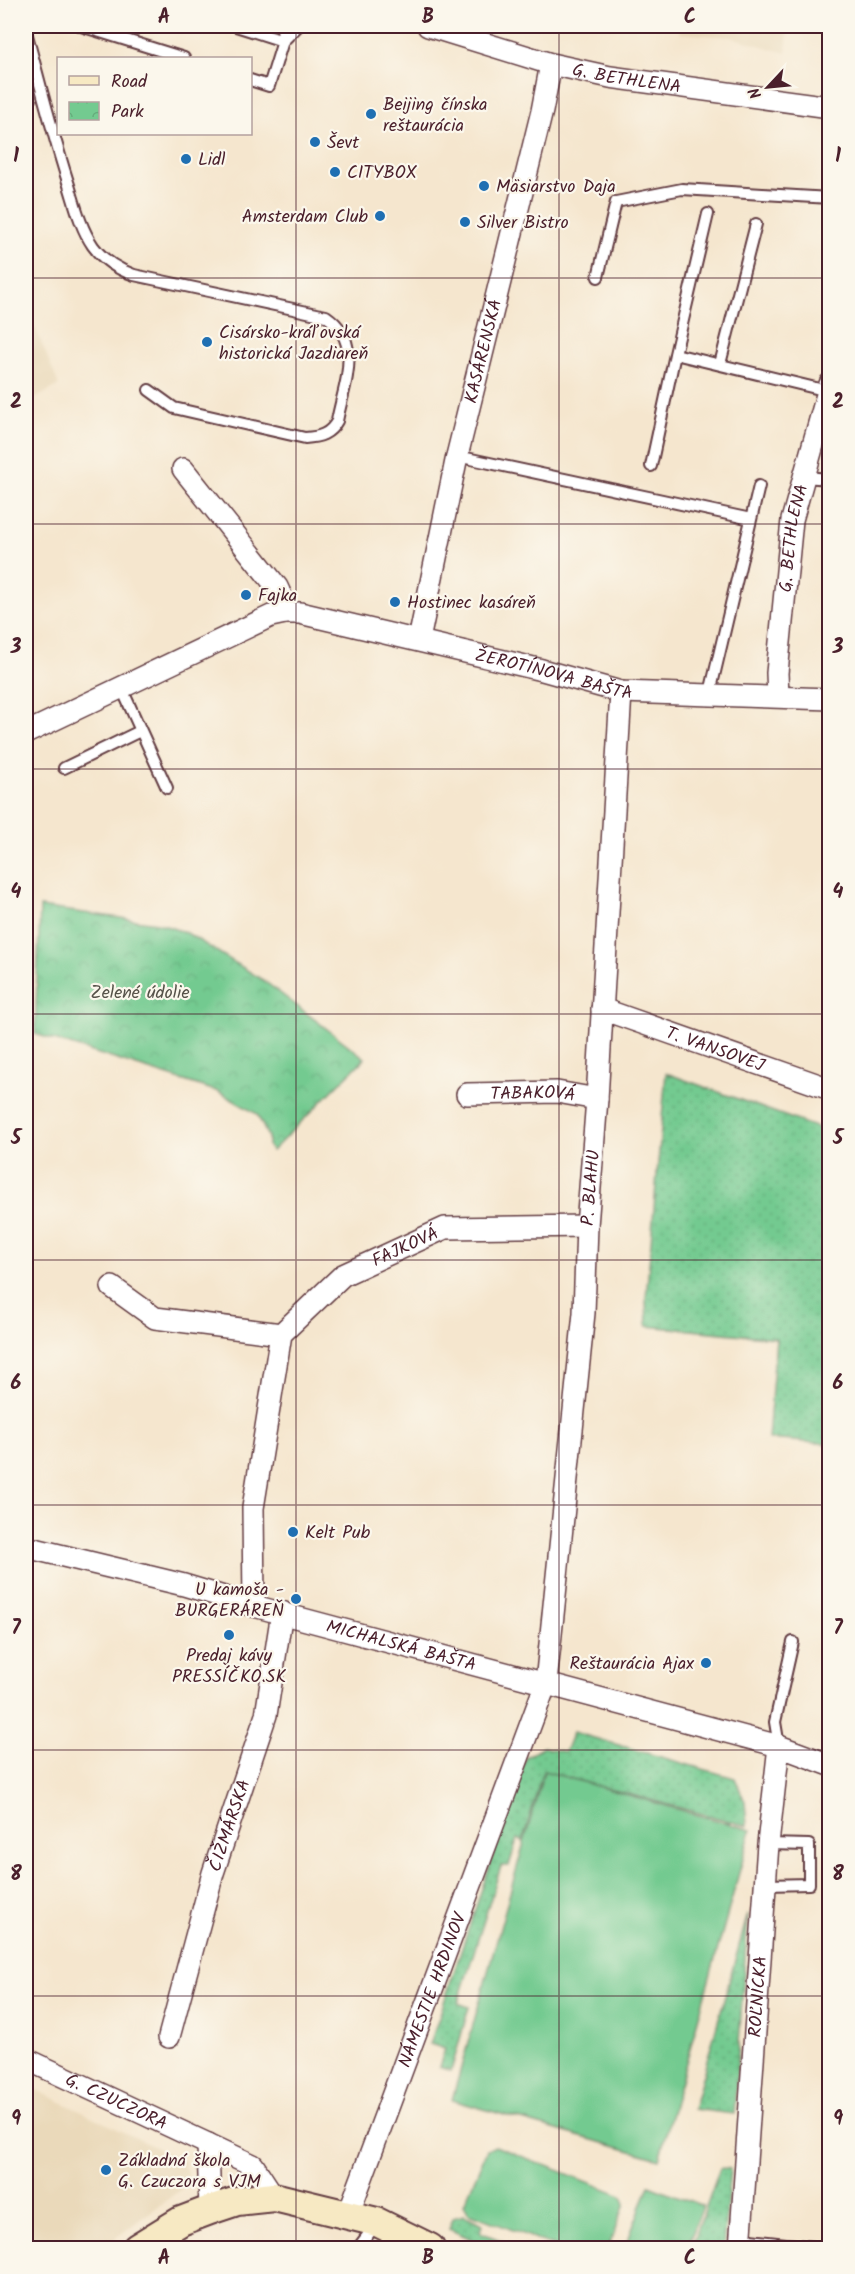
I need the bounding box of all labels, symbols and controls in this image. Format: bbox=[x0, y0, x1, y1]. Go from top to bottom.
text: A bbox=[158, 2, 170, 34]
text: B bbox=[422, 2, 434, 34]
text: C bbox=[684, 2, 696, 34]
street label: G. BETHLENA bbox=[569, 56, 683, 103]
legend bbox=[57, 57, 252, 135]
north arrow bbox=[738, 57, 798, 117]
text: Road bbox=[111, 68, 148, 97]
text: N bbox=[742, 83, 769, 103]
place label: Beijing čínska reštaurácia bbox=[383, 91, 488, 141]
text: Park bbox=[111, 98, 144, 127]
marker: Beijing čínska reštaurácia bbox=[364, 107, 378, 121]
place label: Ševt bbox=[327, 129, 360, 158]
marker: Ševt bbox=[308, 135, 322, 149]
text: 1 bbox=[13, 141, 19, 173]
text: 1 bbox=[835, 141, 841, 173]
place label: Lidl bbox=[198, 146, 226, 175]
marker: Lidl bbox=[179, 152, 193, 166]
place label: CITYBOX bbox=[347, 159, 418, 188]
marker: CITYBOX bbox=[328, 165, 342, 179]
place label: Mäsiarstvo Daja bbox=[496, 173, 616, 202]
marker: Mäsiarstvo Daja bbox=[477, 179, 491, 193]
place label: Amsterdam Club bbox=[242, 203, 369, 232]
marker: Amsterdam Club bbox=[373, 209, 387, 223]
place label: Silver Bistro bbox=[477, 209, 569, 238]
marker: Silver Bistro bbox=[458, 215, 472, 229]
street label: KASÁRENSKÁ bbox=[458, 296, 511, 407]
place label: Cisársko-kráľovská historická Jazdiareň bbox=[219, 319, 368, 369]
marker: Cisársko-kráľovská historická Jazdiareň bbox=[200, 335, 214, 349]
text: 2 bbox=[10, 387, 22, 419]
text: 2 bbox=[832, 387, 844, 419]
street label: G. BETHLENA bbox=[772, 481, 817, 594]
place label: Fajka bbox=[258, 582, 297, 611]
marker: Fajka bbox=[239, 588, 253, 602]
place label: Hostinec kasáreň bbox=[407, 589, 536, 618]
marker: Hostinec kasáreň bbox=[388, 595, 402, 609]
text: 3 bbox=[10, 632, 22, 664]
text: 3 bbox=[832, 632, 844, 664]
street label: ŽEROTÍNOVA BAŠTA bbox=[472, 642, 633, 708]
text: 4 bbox=[11, 877, 22, 909]
text: 4 bbox=[833, 877, 844, 909]
park label: Zelené údolie bbox=[90, 979, 190, 1008]
street label: T. VANSOVEJ bbox=[661, 1019, 769, 1081]
street label: TABAKOVÁ bbox=[490, 1079, 578, 1111]
text: 5 bbox=[10, 1123, 23, 1155]
text: 5 bbox=[832, 1123, 845, 1155]
street label: P. BLAHU bbox=[574, 1148, 609, 1227]
street label: FAJKOVÁ bbox=[367, 1220, 444, 1276]
text: 6 bbox=[11, 1368, 22, 1400]
text: 6 bbox=[833, 1368, 844, 1400]
place label: Kelt Pub bbox=[305, 1519, 371, 1548]
marker: Kelt Pub bbox=[286, 1525, 300, 1539]
place label: U kamoša - BURGERÁREŇ bbox=[175, 1576, 284, 1626]
marker: U kamoša - BURGERÁREŇ bbox=[289, 1592, 303, 1606]
text: 7 bbox=[11, 1613, 21, 1645]
street label: MICHALSKÁ BAŠTA bbox=[323, 1613, 479, 1681]
text: 7 bbox=[833, 1613, 843, 1645]
marker: Predaj kávy PRESSÍČKO.SK bbox=[222, 1628, 236, 1642]
place label: Predaj kávy PRESSÍČKO.SK bbox=[172, 1642, 286, 1692]
place label: Reštaurácia Ajax bbox=[570, 1650, 694, 1679]
marker: Reštaurácia Ajax bbox=[699, 1656, 713, 1670]
street label: ČIŽMÁRSKA bbox=[201, 1776, 259, 1876]
text: 8 bbox=[10, 1859, 22, 1891]
text: 8 bbox=[832, 1859, 844, 1891]
street label: NÁMESTIE HRDINOV bbox=[391, 1908, 476, 2072]
street label: ROĽNÍCKA bbox=[742, 1955, 776, 2038]
street label: G. CZUCZORA bbox=[60, 2066, 172, 2139]
text: 9 bbox=[11, 2104, 21, 2136]
text: 9 bbox=[833, 2104, 843, 2136]
place label: Základná škola G. Czuczora s VJM bbox=[118, 2147, 261, 2197]
marker: Základná škola G. Czuczora s VJM bbox=[99, 2163, 113, 2177]
text: A bbox=[158, 2243, 170, 2274]
text: B bbox=[422, 2243, 434, 2274]
text: C bbox=[684, 2243, 696, 2274]

